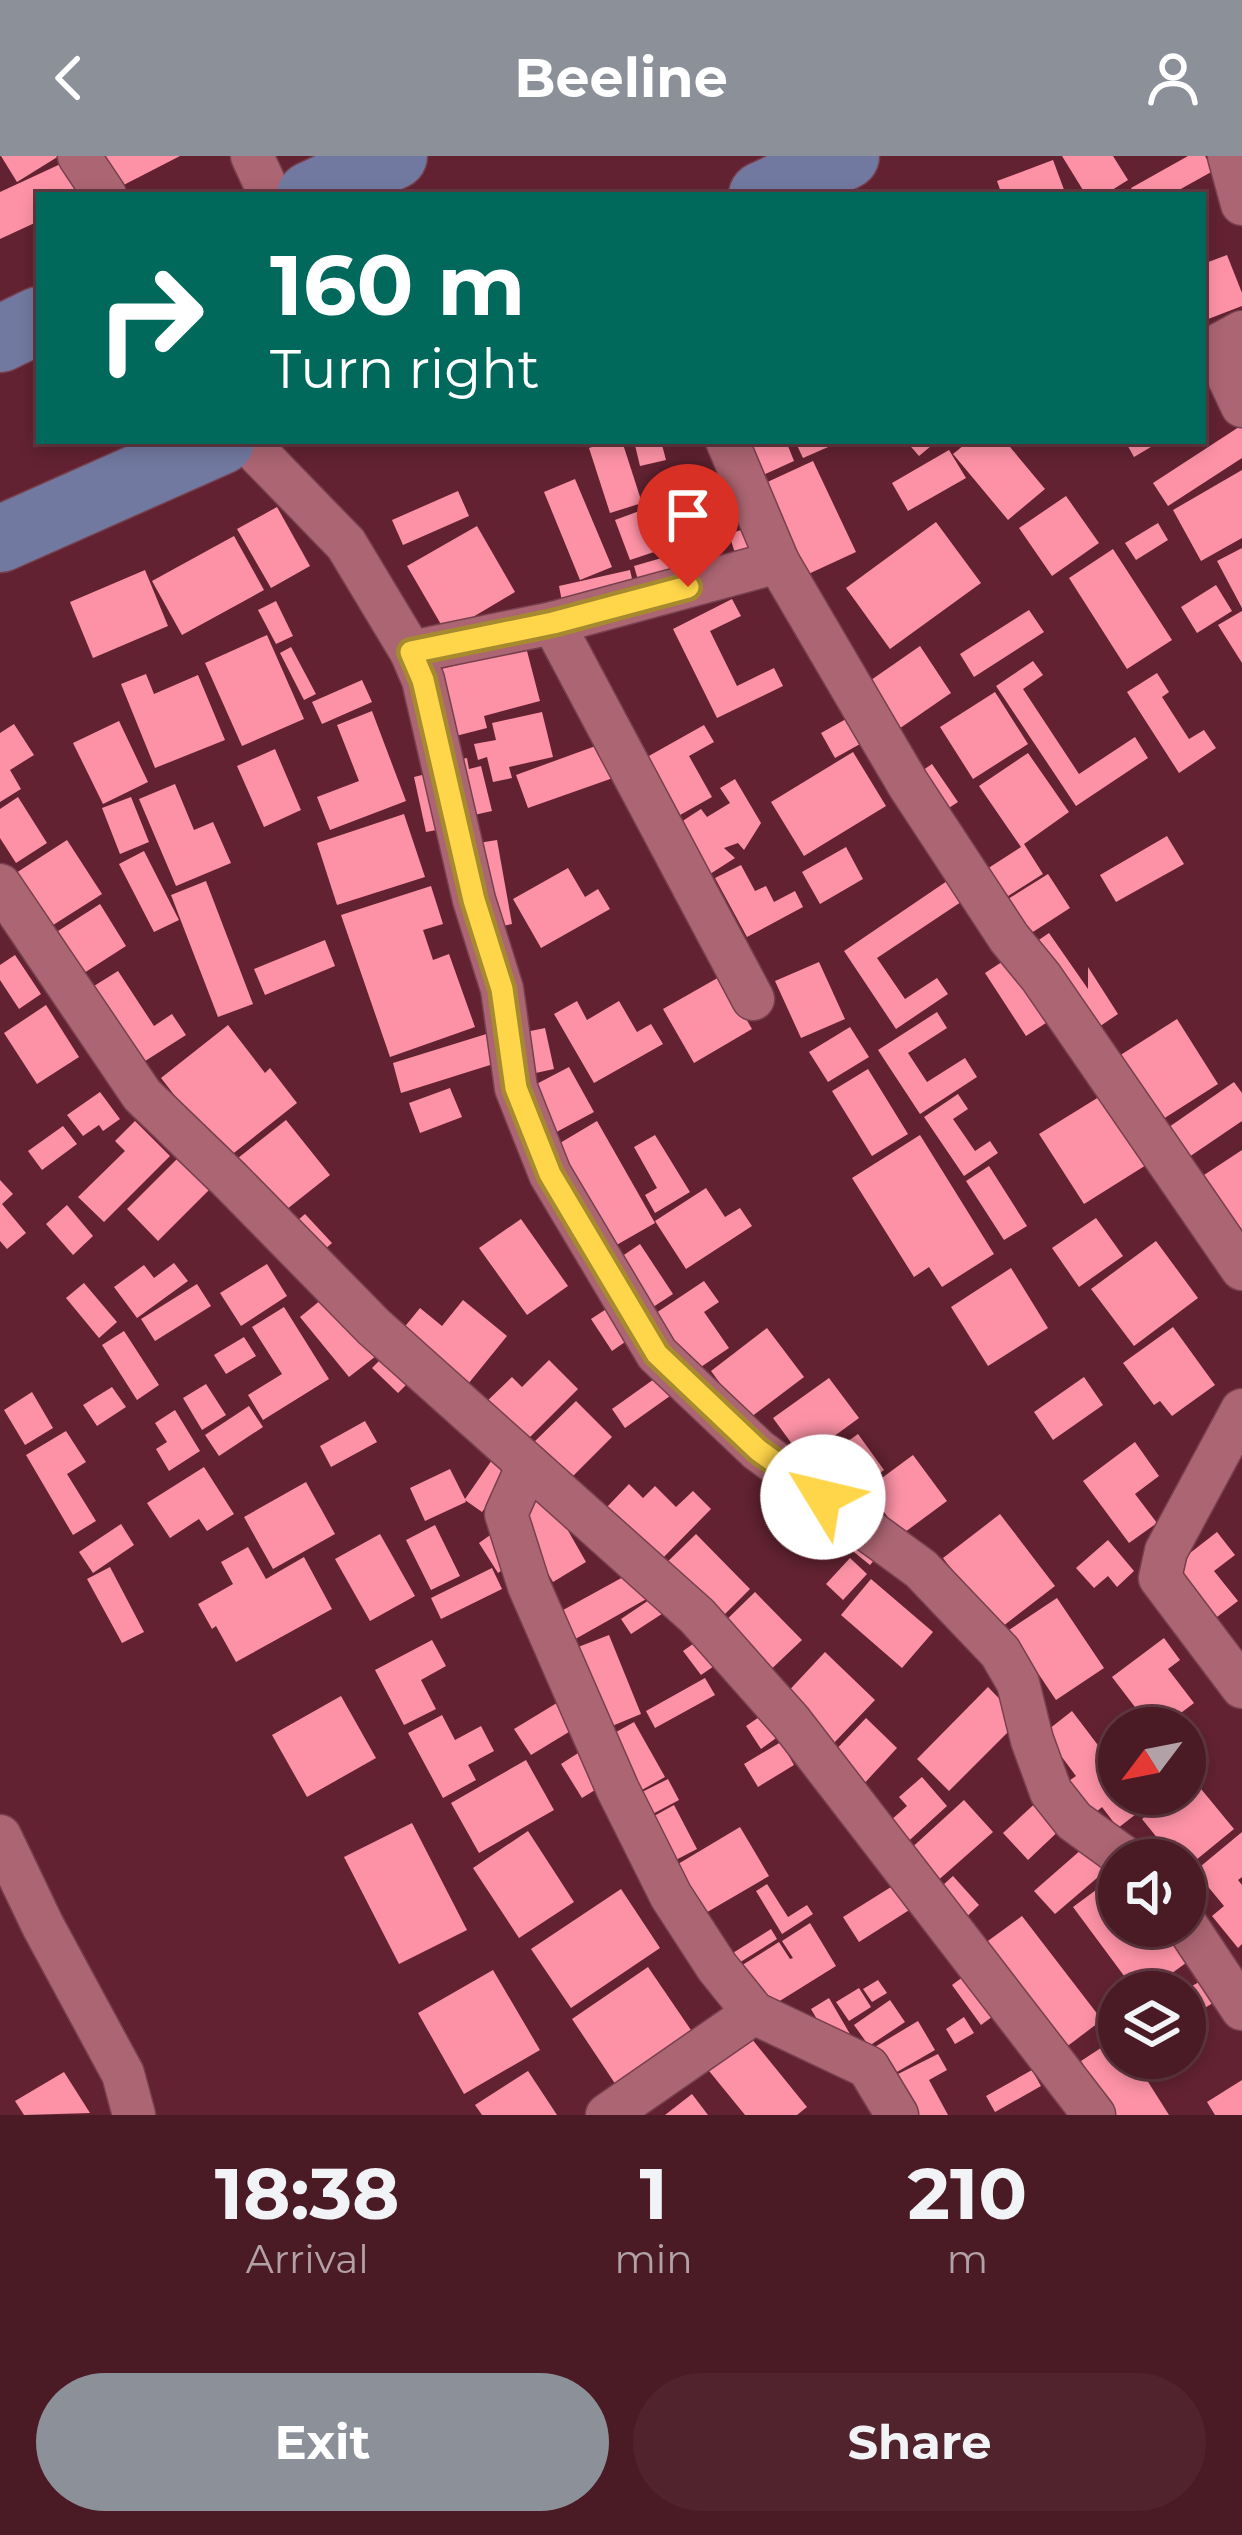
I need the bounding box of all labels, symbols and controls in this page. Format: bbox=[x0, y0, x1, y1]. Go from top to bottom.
icon: back bbox=[36, 45, 102, 111]
text: Beeline bbox=[514, 45, 728, 111]
icon: person bbox=[1140, 45, 1206, 111]
text: 160 m bbox=[270, 234, 525, 336]
icon: right bbox=[72, 240, 228, 396]
text: Turn right bbox=[270, 336, 540, 402]
pin bbox=[637, 464, 739, 587]
icon: arrive bbox=[655, 482, 721, 548]
position arrow bbox=[760, 1434, 886, 1560]
north arrow bbox=[1098, 1707, 1206, 1815]
map controls bbox=[1098, 1707, 1206, 2079]
button: sound bbox=[1098, 1839, 1206, 1947]
button: layers bbox=[1098, 1971, 1206, 2079]
text: 18:38 bbox=[215, 2149, 400, 2237]
text: 1 bbox=[639, 2149, 668, 2237]
text: 210 bbox=[908, 2149, 1027, 2237]
text: Arrival bbox=[246, 2235, 369, 2283]
text: min bbox=[614, 2235, 693, 2283]
text: m bbox=[947, 2235, 988, 2283]
button: Exit bbox=[36, 2373, 609, 2511]
button: Share bbox=[633, 2373, 1206, 2511]

